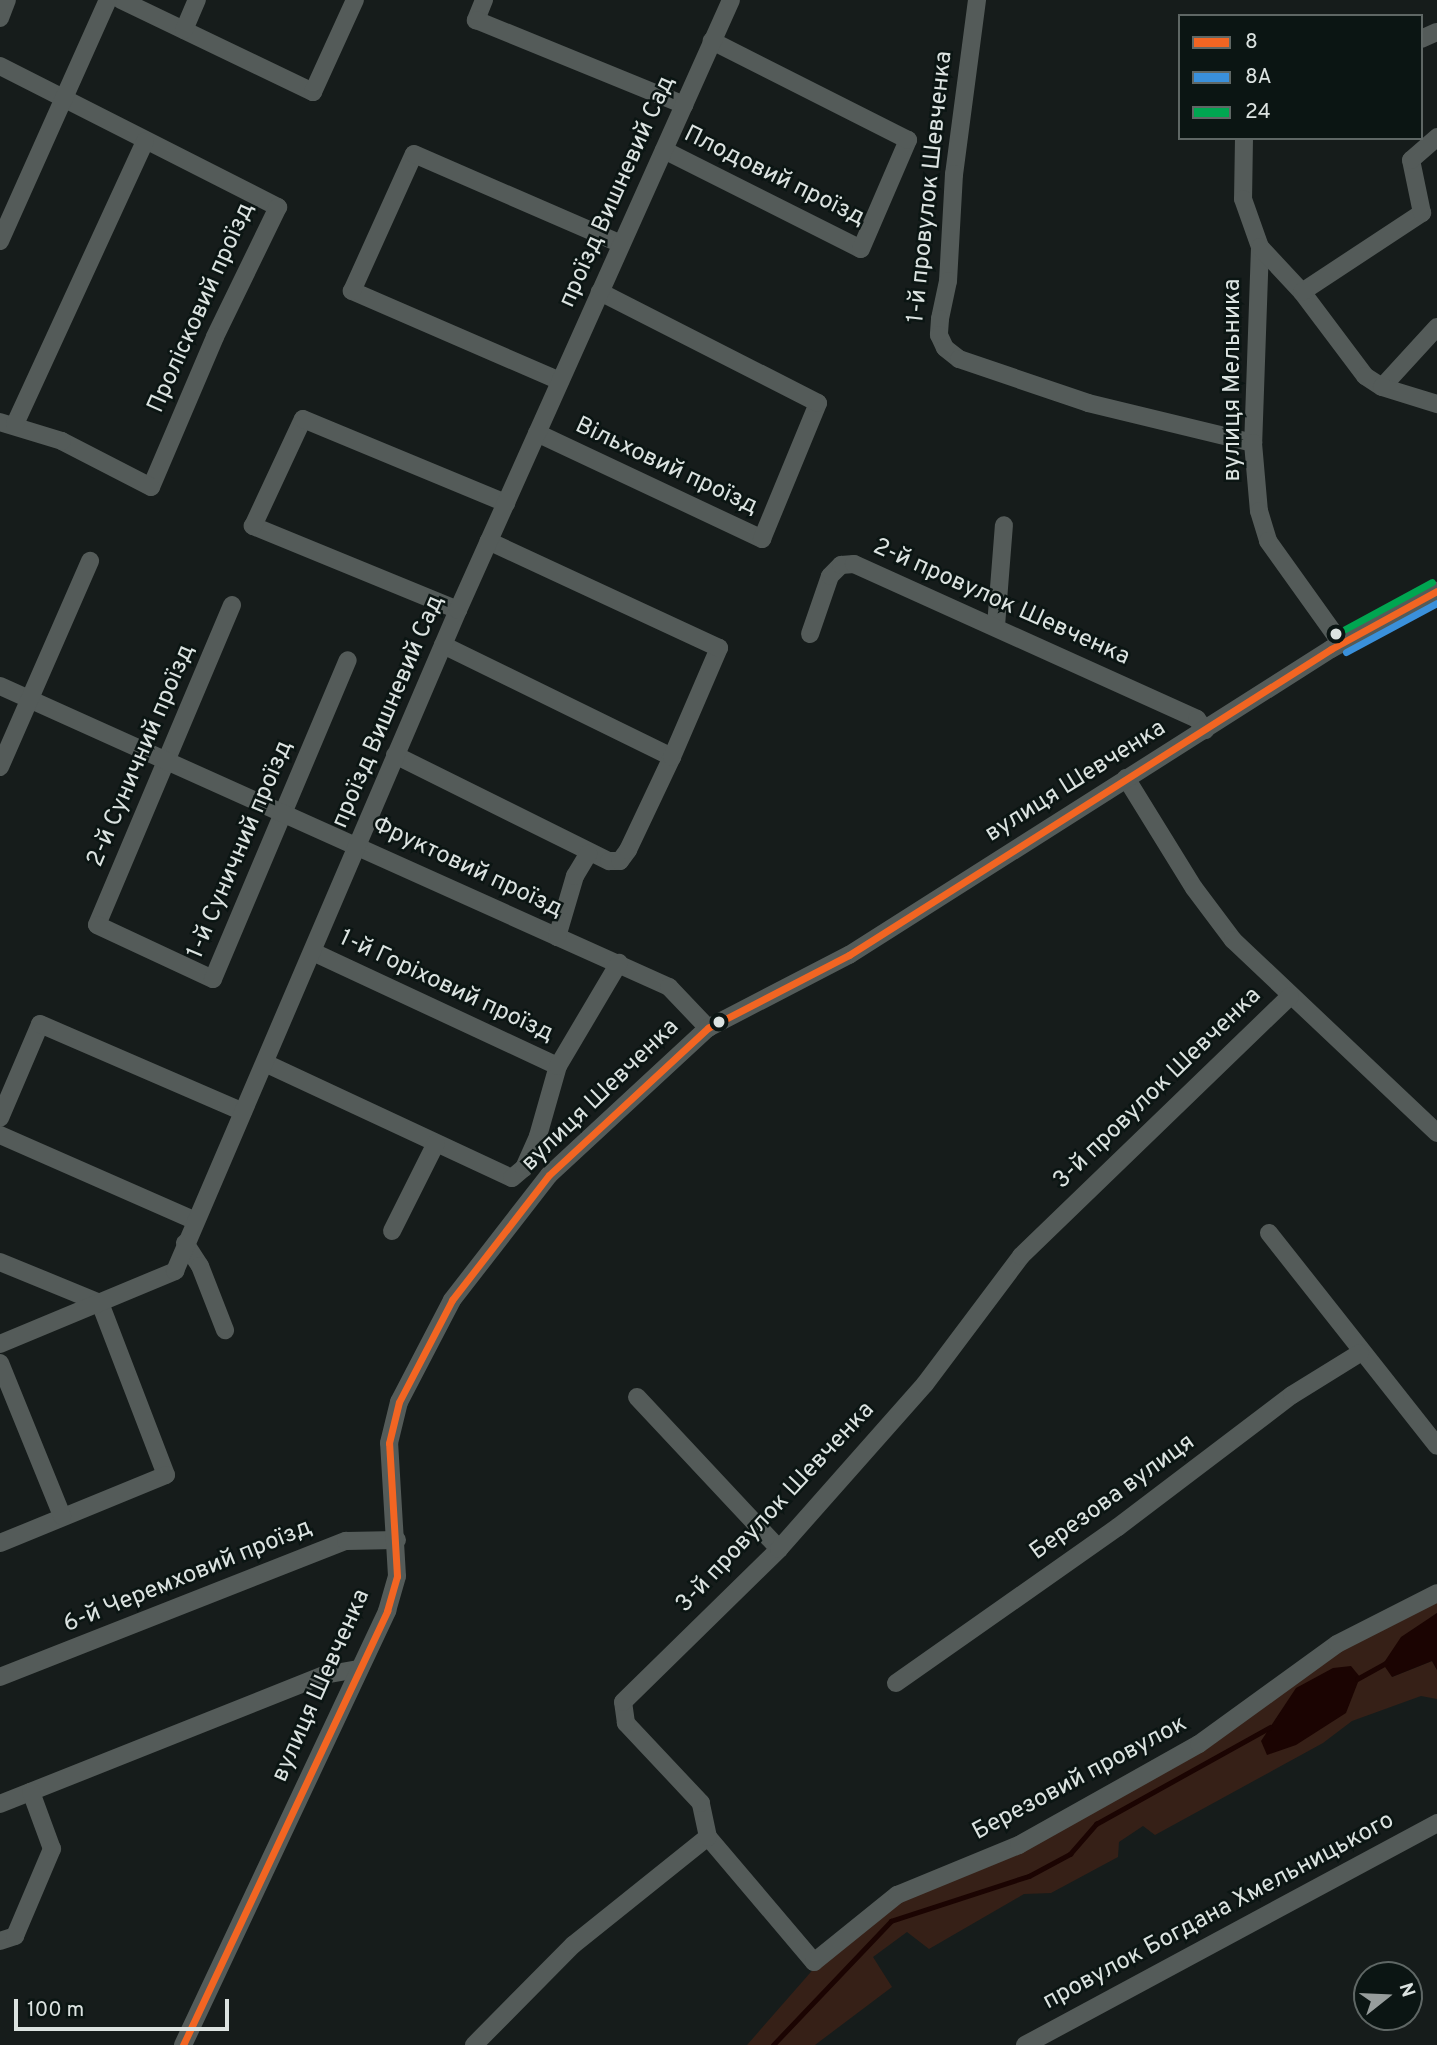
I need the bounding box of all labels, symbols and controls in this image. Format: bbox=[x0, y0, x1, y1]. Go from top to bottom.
legend bbox=[1178, 14, 1423, 140]
text: 8 bbox=[1245, 29, 1258, 56]
street label: 1-й провулок Шевченка bbox=[902, 50, 960, 324]
text: 8А bbox=[1245, 64, 1272, 91]
street label: проїзд Вишневий Сад bbox=[554, 72, 682, 312]
text: 24 bbox=[1245, 99, 1271, 126]
street label: Плодовий проїзд bbox=[679, 121, 869, 233]
street label: Пролісковий проїзд bbox=[143, 198, 261, 418]
street label: вулиця Мельника bbox=[1220, 279, 1248, 481]
street label: Вільховий проїзд bbox=[570, 412, 762, 522]
street label: 2-й провулок Шевченка bbox=[868, 533, 1134, 673]
street label: проїзд Вишневий Сад bbox=[327, 591, 451, 833]
unlabelled marker bbox=[1329, 627, 1343, 641]
street label: 2-й Суничний проїзд bbox=[82, 640, 202, 872]
street label: вулиця Шевченка bbox=[980, 715, 1172, 849]
street label: 1-й Суничний проїзд bbox=[182, 737, 300, 963]
street label: Фруктовий проїзд bbox=[367, 811, 567, 925]
street label: 1-й Горіховий проїзд bbox=[334, 925, 558, 1049]
street label: 3-й провулок Шевченка bbox=[1048, 982, 1268, 1196]
street label: вулиця Шевченка bbox=[516, 1014, 686, 1178]
unlabelled marker bbox=[712, 1015, 726, 1029]
street label: 3-й провулок Шевченка bbox=[671, 1397, 881, 1619]
street label: Березова вулиця bbox=[1025, 1429, 1201, 1567]
street label: 6-й Черемховий проїзд bbox=[60, 1514, 316, 1640]
street label: вулиця Шевченка bbox=[267, 1585, 377, 1787]
street label: Березовий провулок bbox=[968, 1710, 1192, 1848]
street label: провулок Богдана Хмельницького bbox=[1039, 1807, 1399, 2017]
north arrow bbox=[1353, 1961, 1423, 2031]
text: N bbox=[1393, 1980, 1420, 2000]
scale bar bbox=[18, 1986, 233, 2030]
text: 100 m bbox=[27, 1997, 84, 2024]

